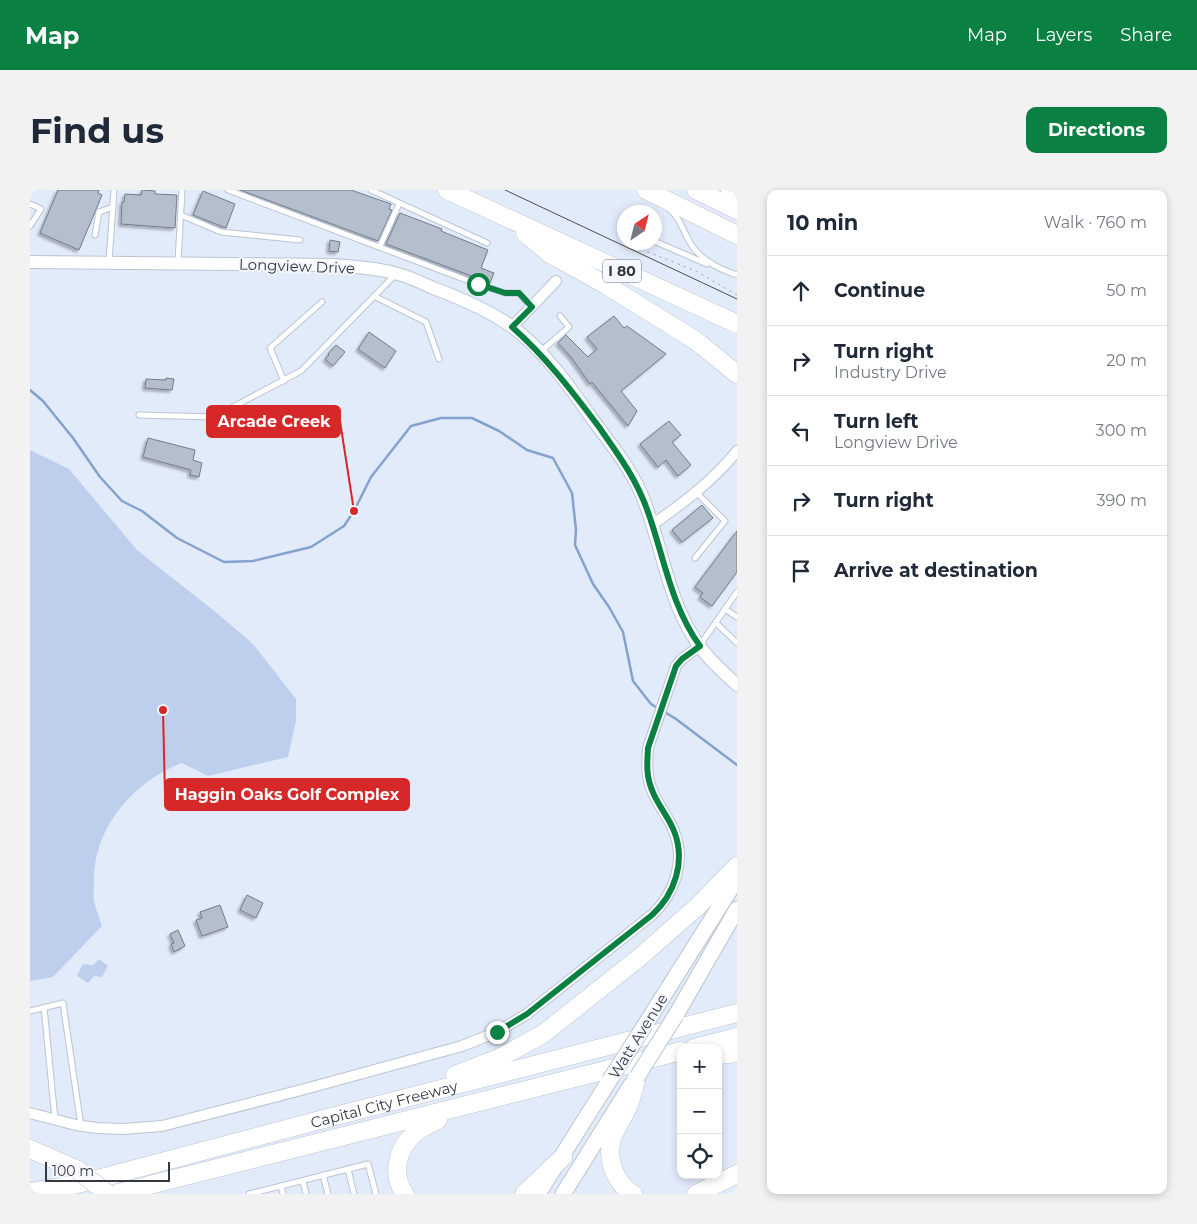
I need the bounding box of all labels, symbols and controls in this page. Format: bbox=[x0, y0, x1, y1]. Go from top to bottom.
text: Map bbox=[25, 21, 79, 50]
text: Map bbox=[967, 24, 1007, 46]
text: Layers bbox=[1035, 24, 1092, 46]
text: Share bbox=[1120, 24, 1172, 46]
button: Directions bbox=[1026, 107, 1167, 153]
text: Find us bbox=[30, 109, 164, 152]
north arrow bbox=[617, 205, 662, 250]
text: 10 min bbox=[787, 210, 858, 235]
text: Walk · 760 m bbox=[1044, 213, 1147, 232]
street label: Longview Drive bbox=[239, 254, 355, 278]
road number: I 80 bbox=[603, 260, 641, 282]
route start bbox=[467, 273, 490, 296]
icon: ahead bbox=[787, 277, 815, 305]
text: Continue bbox=[834, 279, 925, 302]
text: 50 m bbox=[1106, 281, 1147, 300]
text: Turn right bbox=[834, 340, 934, 363]
icon: right bbox=[787, 347, 815, 375]
text: 20 m bbox=[1106, 351, 1147, 370]
text: Industry Drive bbox=[834, 363, 947, 382]
callout: Arcade Creek bbox=[207, 406, 340, 437]
text: Turn left bbox=[834, 410, 919, 433]
text: Arcade Creek bbox=[216, 412, 331, 431]
icon: left bbox=[787, 417, 815, 445]
text: 300 m bbox=[1096, 421, 1147, 440]
text: Longview Drive bbox=[834, 433, 958, 452]
icon: right bbox=[787, 487, 815, 515]
text: Turn right bbox=[834, 489, 934, 512]
text: 390 m bbox=[1096, 491, 1147, 510]
icon: arrive bbox=[787, 557, 815, 585]
text: Arrive at destination bbox=[834, 559, 1038, 582]
callout: Haggin Oaks Golf Complex bbox=[165, 779, 409, 810]
text: Haggin Oaks Golf Complex bbox=[175, 785, 400, 804]
street label: Watt Avenue bbox=[604, 990, 672, 1082]
route end bbox=[486, 1021, 509, 1044]
map controls bbox=[677, 1044, 722, 1179]
button: + bbox=[677, 1044, 722, 1089]
street label: Capital City Freeway bbox=[308, 1075, 460, 1132]
button: − bbox=[677, 1089, 722, 1134]
button: locate bbox=[677, 1134, 722, 1179]
scale bar bbox=[45, 1159, 170, 1182]
text: 100 m bbox=[52, 1162, 94, 1180]

